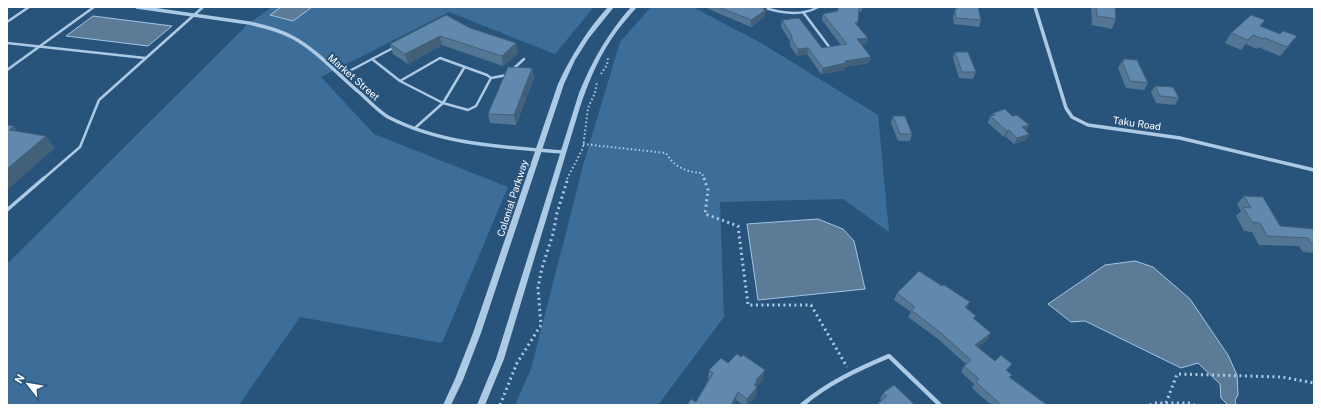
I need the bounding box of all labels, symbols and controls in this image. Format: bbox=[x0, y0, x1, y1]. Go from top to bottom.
street label: Market Street bbox=[326, 51, 382, 103]
street label: Taku Road bbox=[1112, 114, 1162, 132]
street label: Colonial Parkway bbox=[494, 157, 530, 238]
north arrow bbox=[8, 364, 48, 404]
text: N bbox=[12, 372, 27, 386]

